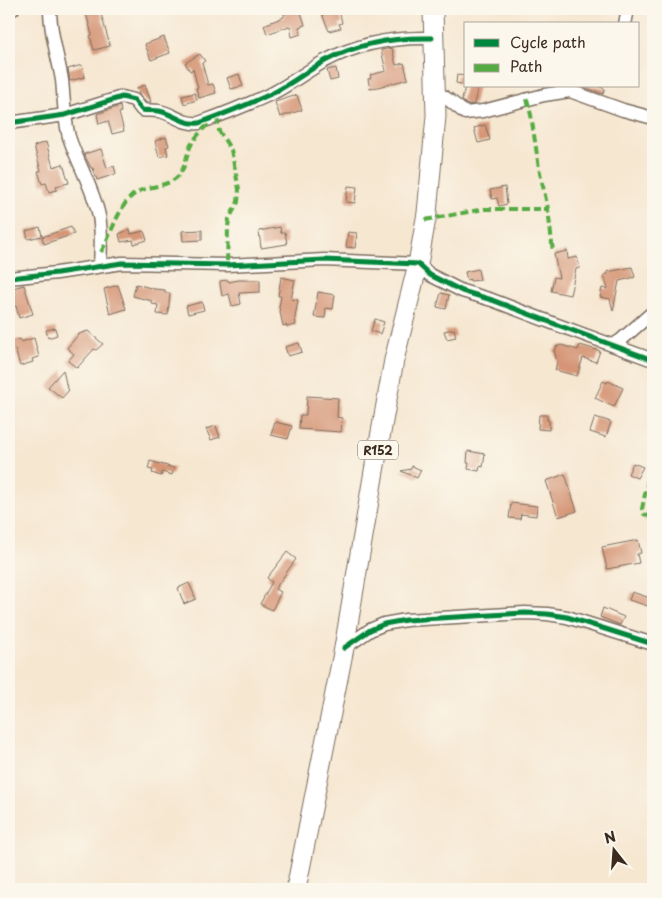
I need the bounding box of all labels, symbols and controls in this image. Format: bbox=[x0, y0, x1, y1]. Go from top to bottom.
legend bbox=[464, 22, 640, 88]
text: Cycle path bbox=[510, 30, 586, 53]
text: Path bbox=[510, 54, 542, 77]
road number: R152 bbox=[358, 440, 398, 460]
text: N bbox=[602, 825, 618, 849]
north arrow bbox=[590, 826, 640, 876]

